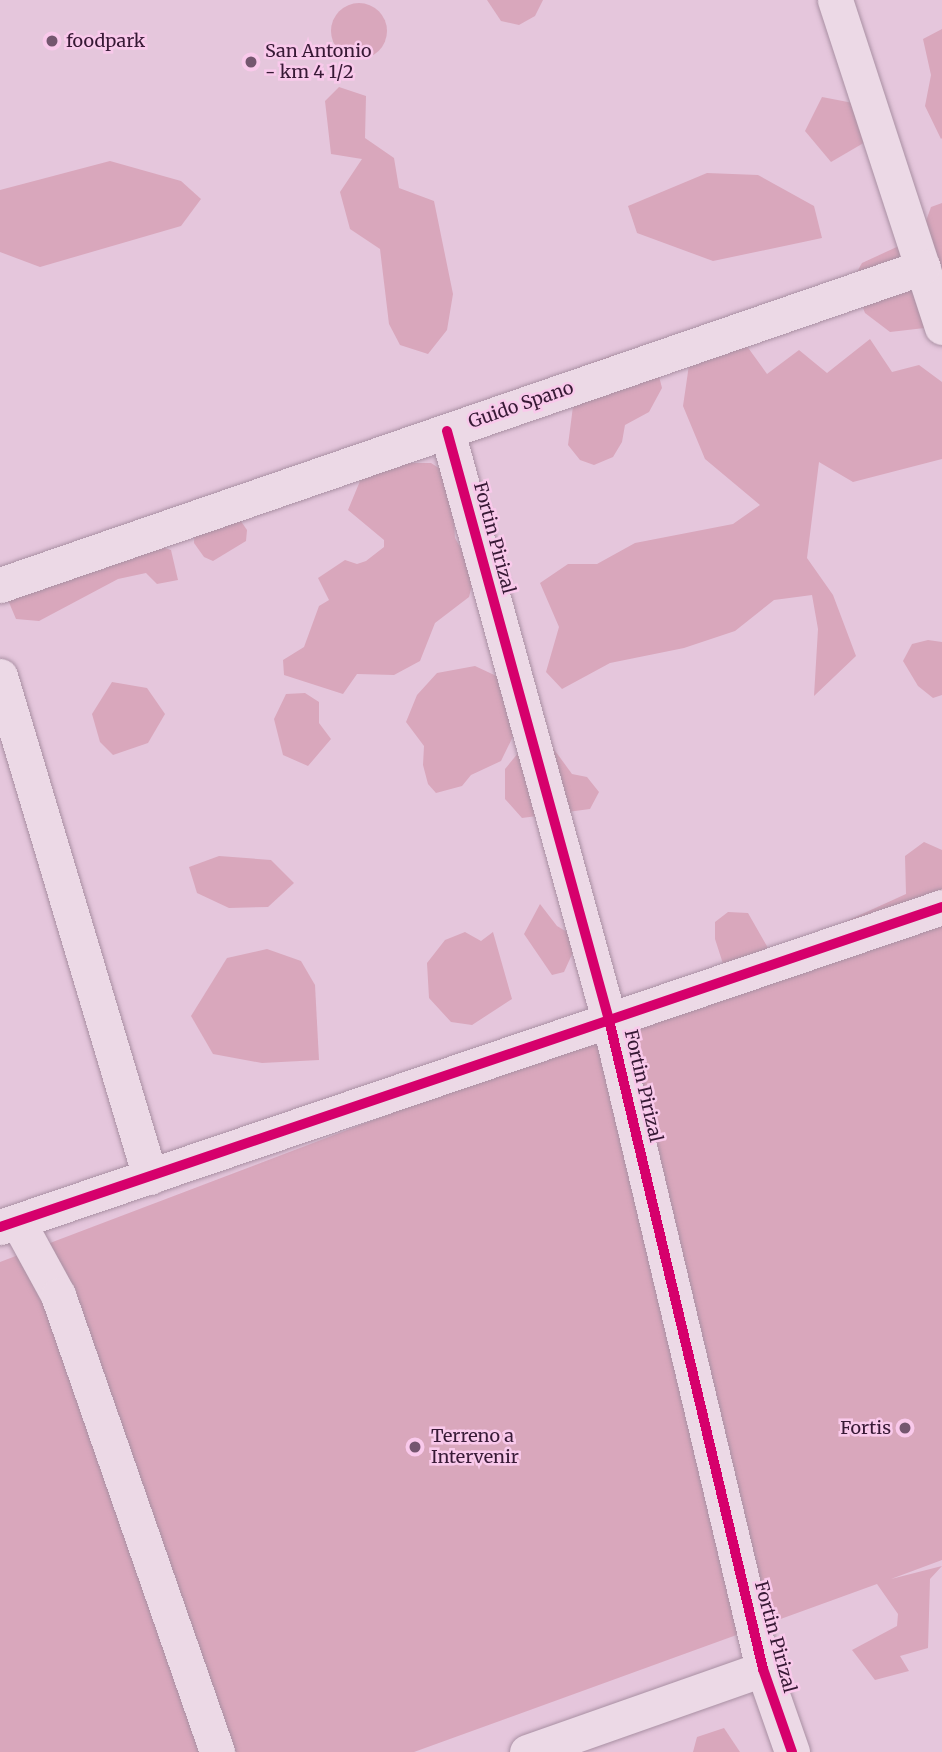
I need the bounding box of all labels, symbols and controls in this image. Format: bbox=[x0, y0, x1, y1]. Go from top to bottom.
place label: foodpark bbox=[66, 30, 145, 52]
marker: foodpark bbox=[44, 33, 60, 49]
place label: San Antonio - km 4 1/2 bbox=[265, 41, 372, 84]
marker: San Antonio - km 4 1/2 bbox=[243, 54, 259, 70]
street label: Guido Spano bbox=[466, 377, 576, 433]
street label: Fortin Pirizal bbox=[469, 480, 519, 596]
street label: Fortin Pirizal bbox=[620, 1028, 666, 1144]
place label: Fortis bbox=[840, 1417, 891, 1439]
marker: Fortis bbox=[897, 1420, 913, 1436]
place label: Terreno a Intervenir bbox=[431, 1426, 519, 1468]
marker: Terreno a Intervenir bbox=[405, 1437, 425, 1457]
street label: Fortin Pirizal bbox=[750, 1579, 800, 1695]

